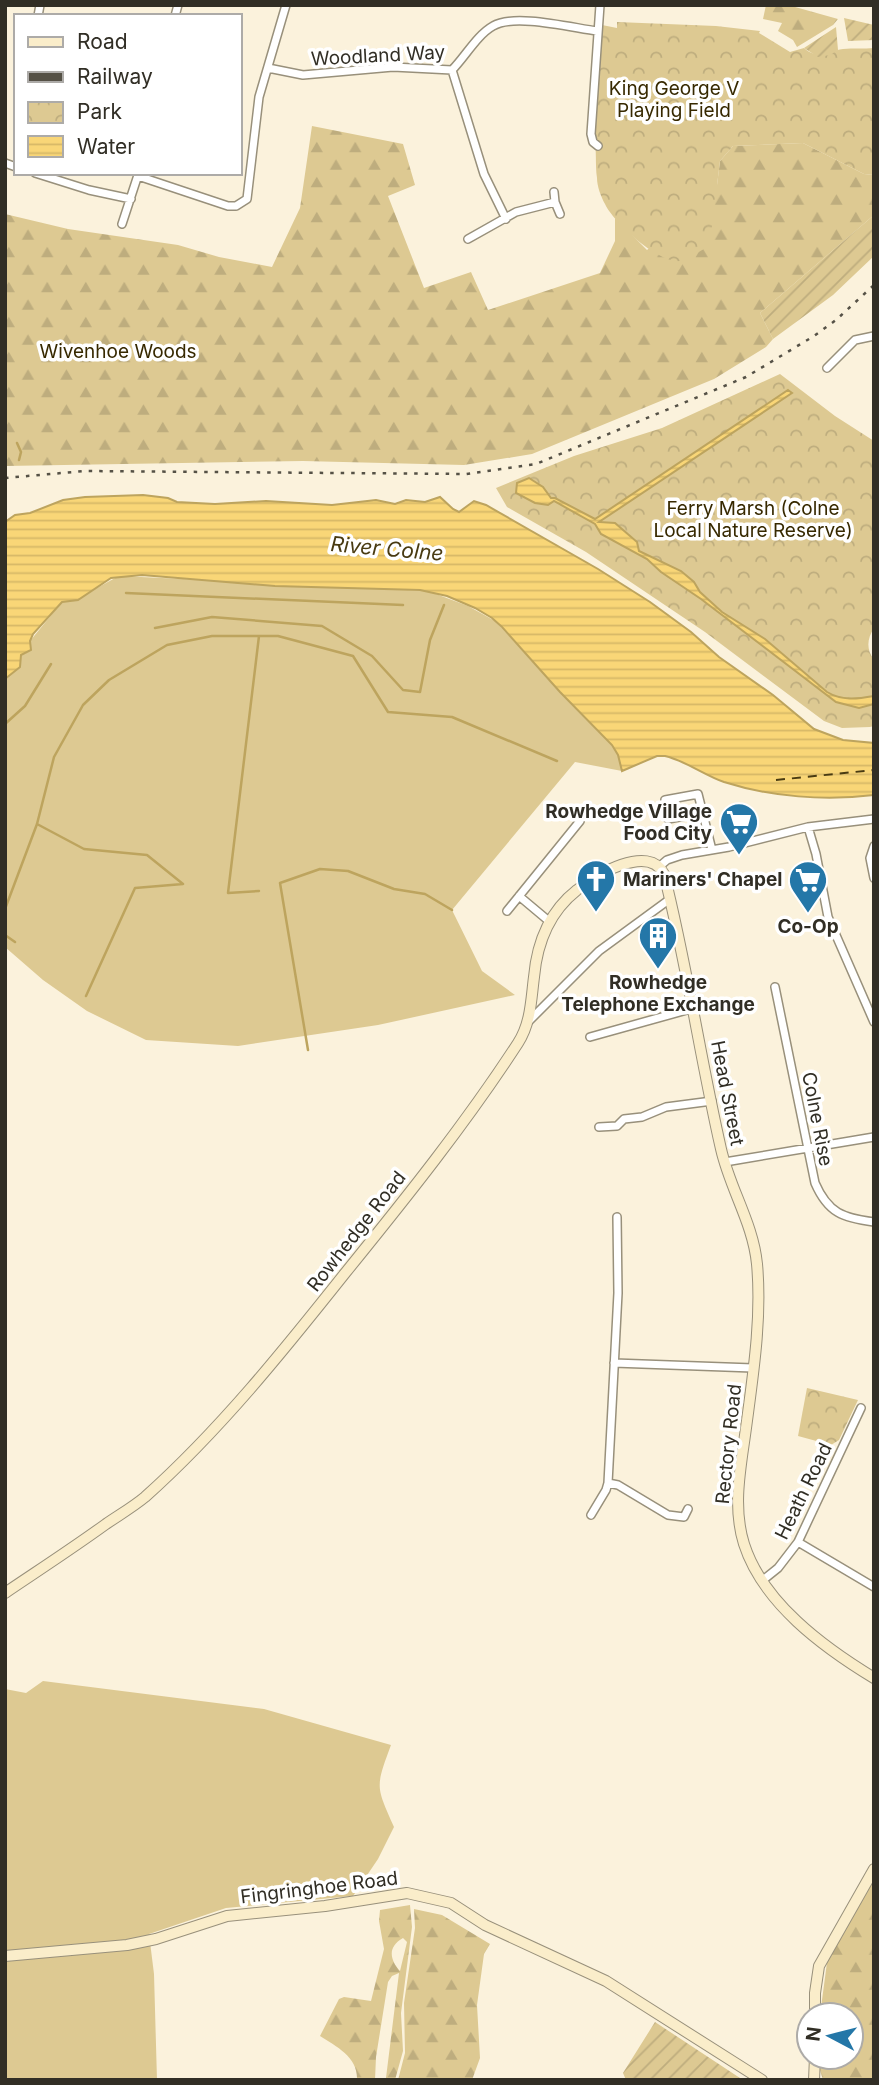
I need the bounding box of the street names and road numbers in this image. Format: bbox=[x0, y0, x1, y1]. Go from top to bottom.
street label: Woodland Way bbox=[310, 40, 446, 71]
street label: Head Street bbox=[706, 1039, 749, 1148]
street label: Colne Rise bbox=[797, 1070, 838, 1168]
street label: Rowhedge Road bbox=[302, 1167, 411, 1296]
street label: Rectory Road bbox=[711, 1383, 746, 1505]
street label: Heath Road bbox=[770, 1439, 837, 1543]
street label: Fingringhoe Road bbox=[239, 1866, 399, 1909]

